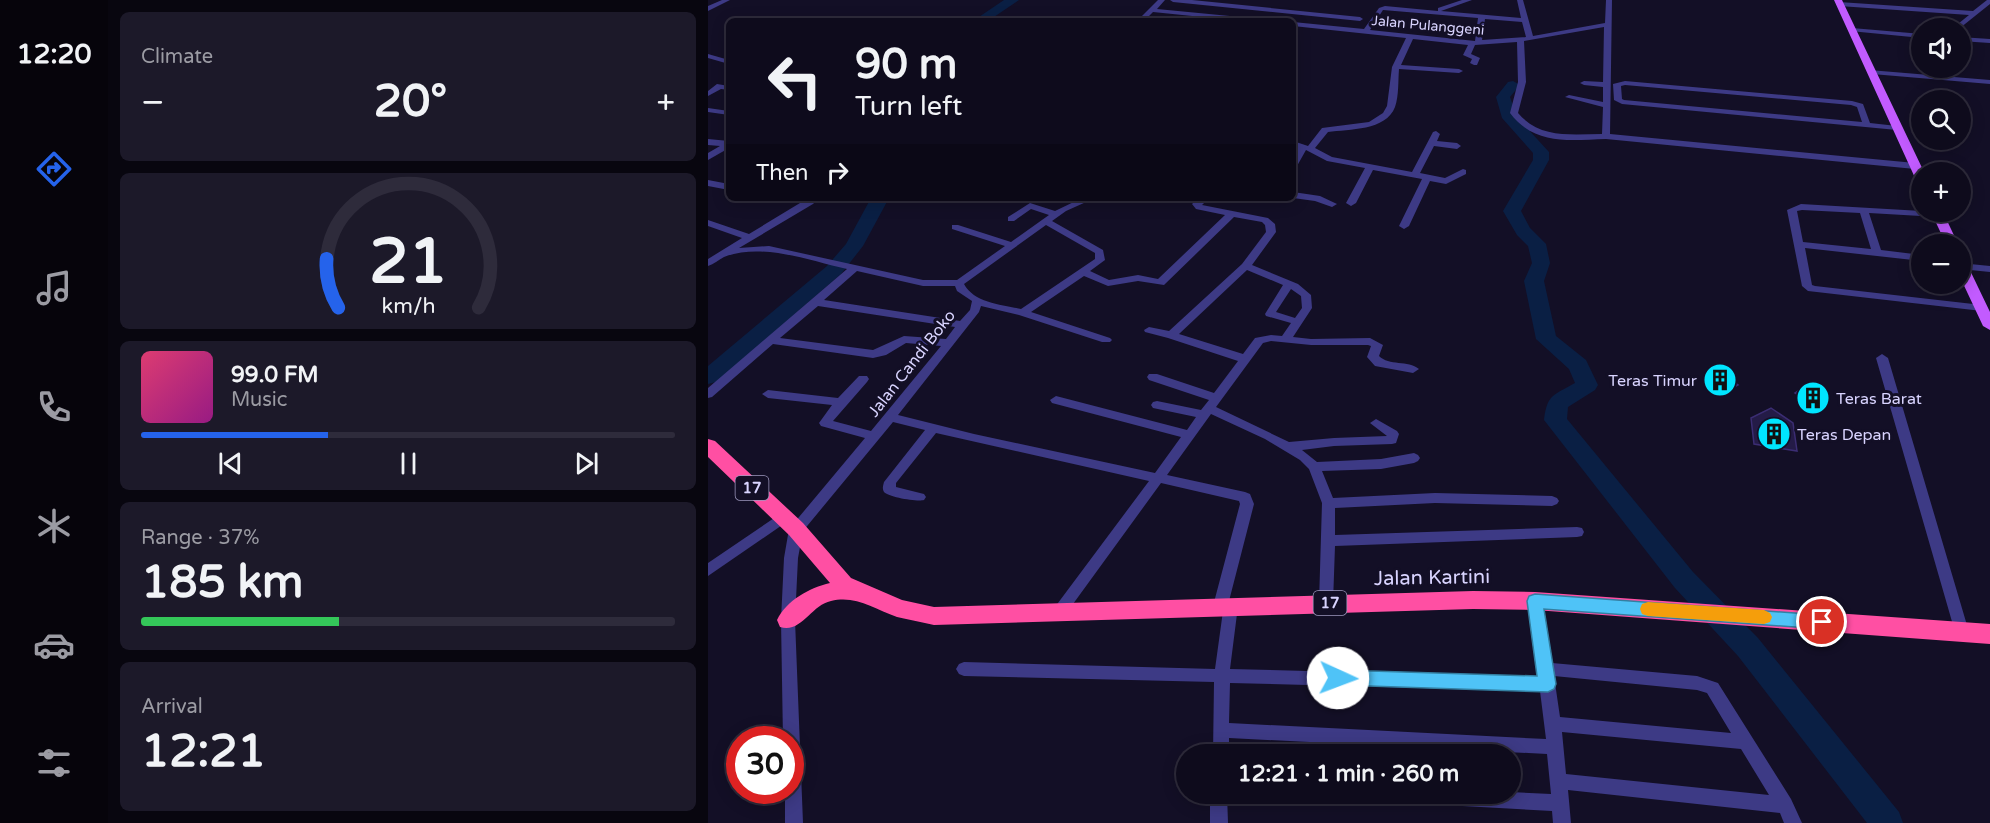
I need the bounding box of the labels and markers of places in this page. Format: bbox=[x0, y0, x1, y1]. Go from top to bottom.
building icon: Teras Timur bbox=[1702, 362, 1738, 398]
place label: Teras Timur bbox=[1608, 371, 1698, 391]
building icon: Teras Barat bbox=[1795, 380, 1831, 416]
place label: Teras Barat bbox=[1836, 389, 1922, 409]
building icon: Teras Depan bbox=[1756, 416, 1792, 452]
place label: Teras Depan bbox=[1797, 425, 1891, 445]
pin bbox=[1796, 596, 1847, 647]

